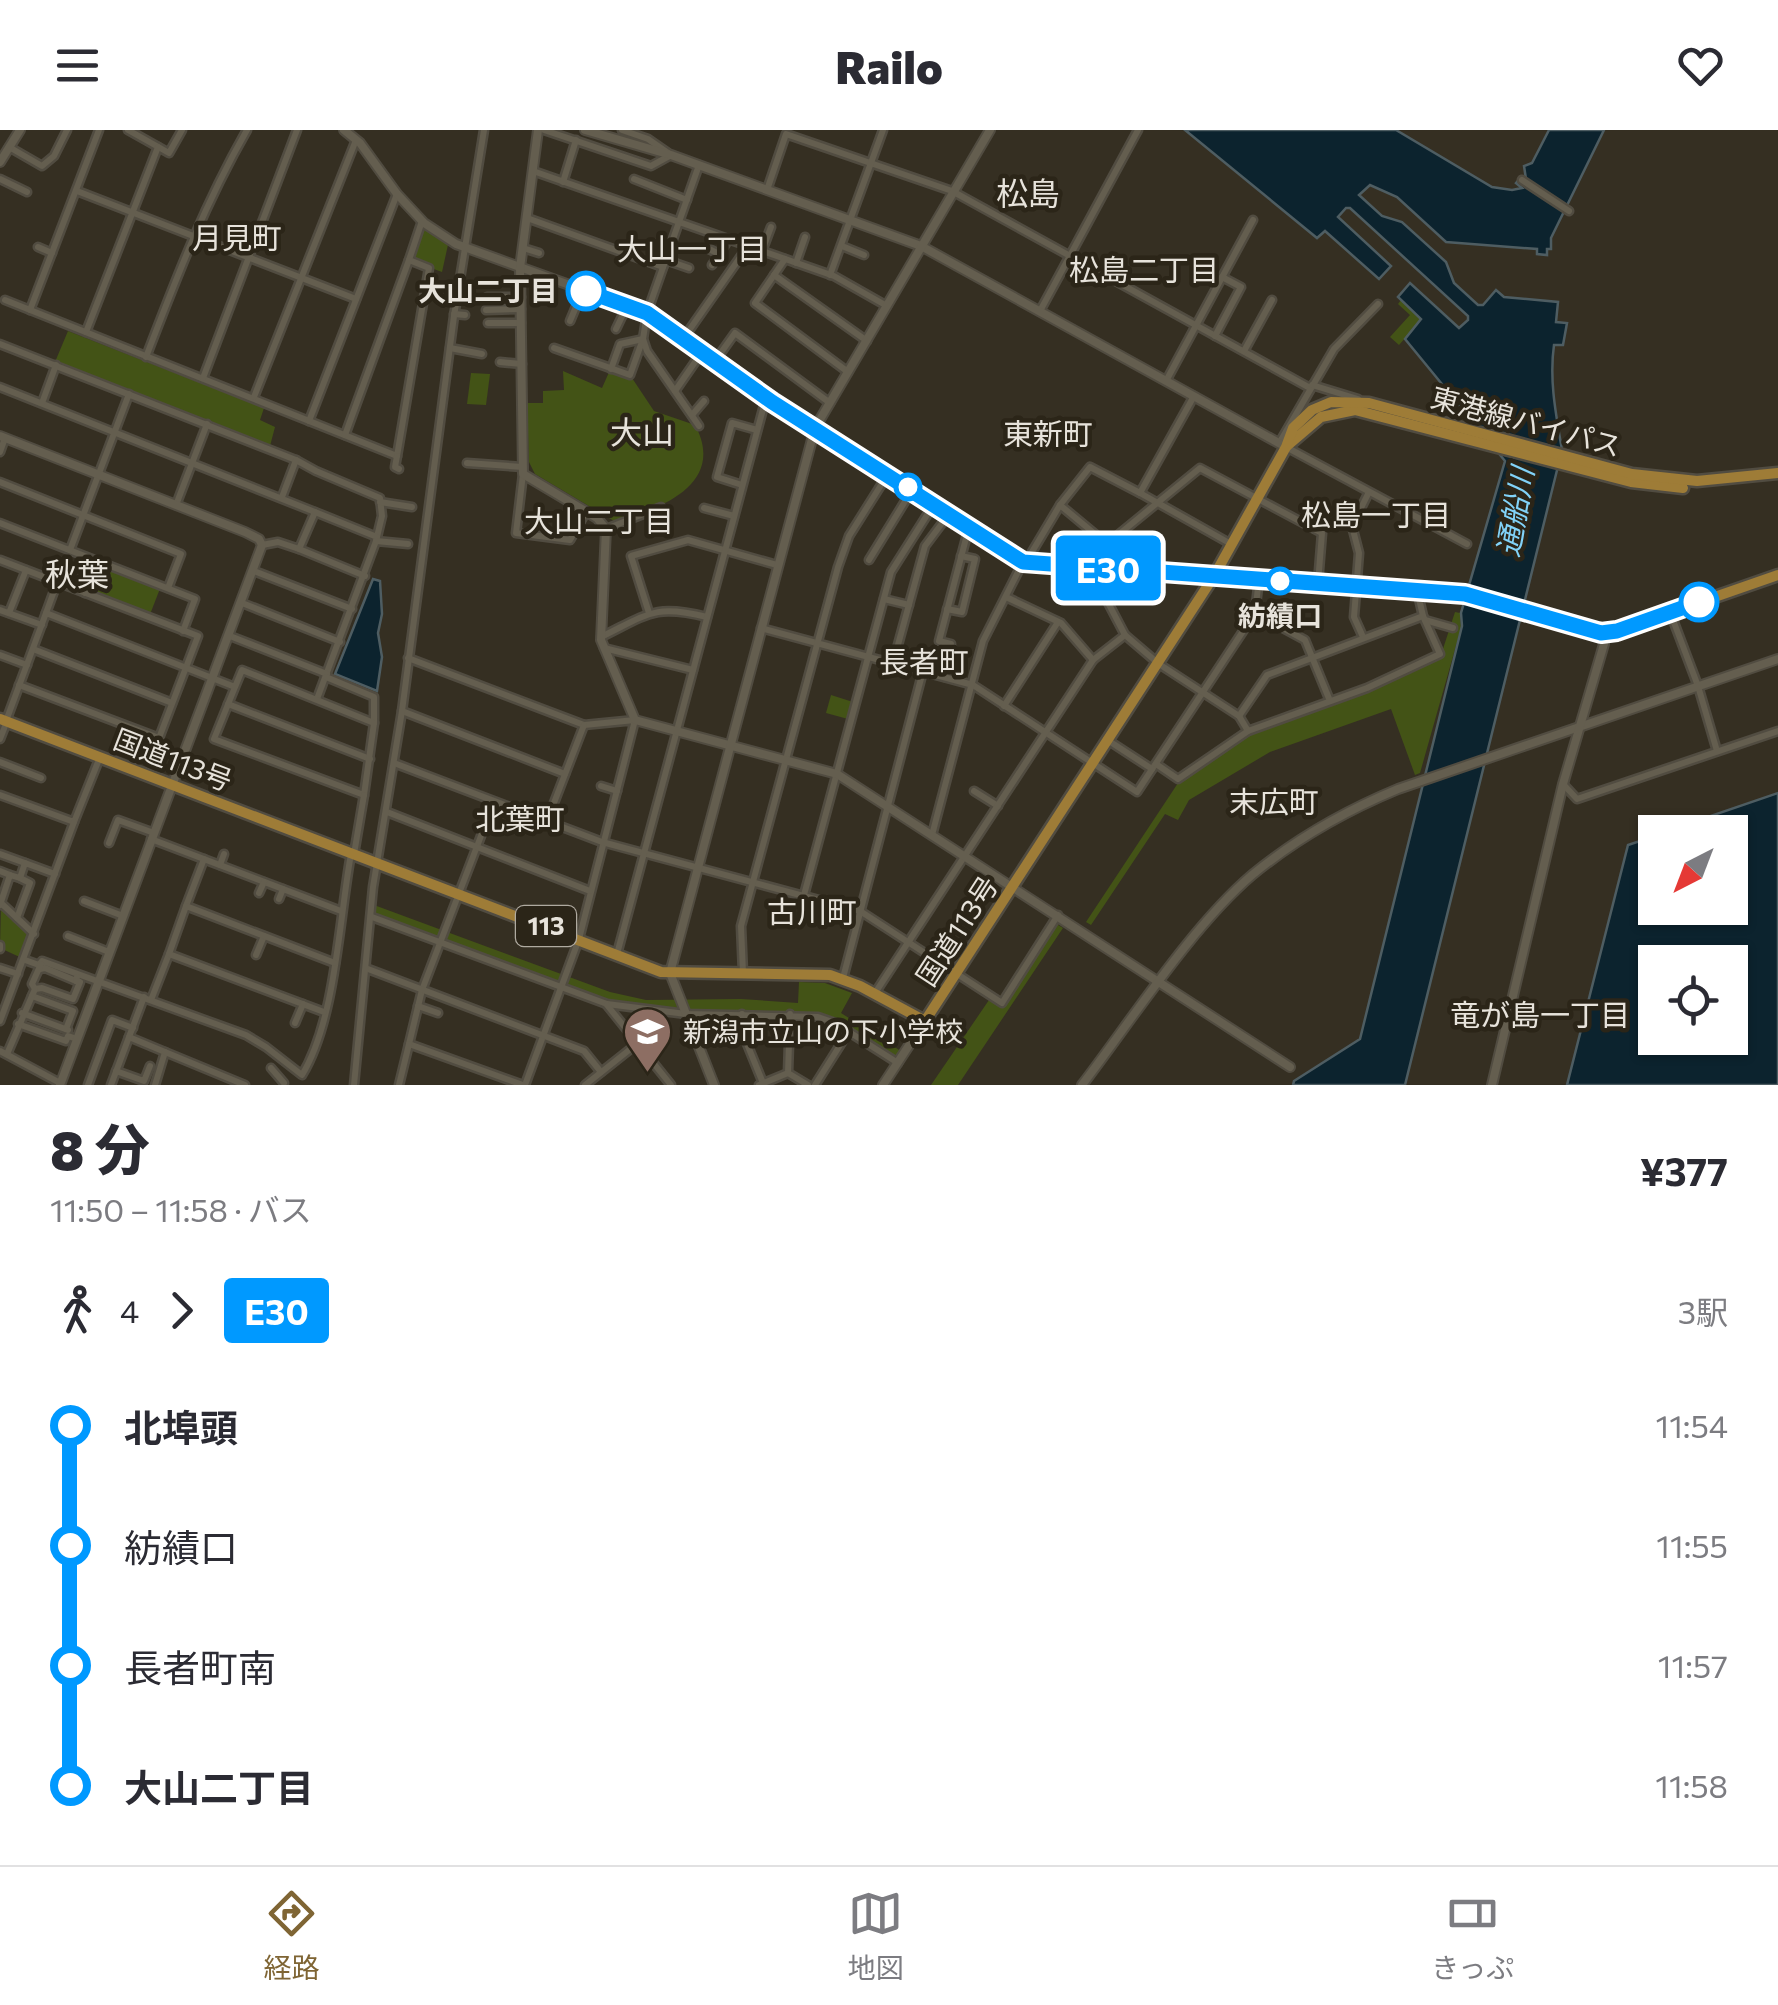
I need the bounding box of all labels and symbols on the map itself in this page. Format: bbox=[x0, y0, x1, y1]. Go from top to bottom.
district label: 松島 bbox=[996, 172, 1060, 212]
district label: 月見町 bbox=[192, 218, 282, 255]
district label: 大山一丁目 bbox=[617, 229, 767, 266]
district label: 松島二丁目 bbox=[1069, 250, 1219, 287]
marker: 大山二丁目 bbox=[567, 272, 605, 310]
place label: 大山二丁目 bbox=[418, 273, 558, 307]
street label: 東港線バイパス bbox=[1427, 379, 1625, 463]
district label: 大山 bbox=[610, 411, 674, 451]
district label: 東新町 bbox=[1003, 414, 1093, 451]
water label: 通船川 bbox=[1488, 461, 1540, 559]
unlabelled marker bbox=[895, 474, 921, 500]
district label: 松島一丁目 bbox=[1301, 495, 1451, 532]
district label: 大山二丁目 bbox=[524, 501, 674, 538]
line badge: E30 bbox=[1050, 536, 1166, 600]
district label: 秋葉 bbox=[45, 553, 109, 593]
marker: 紡績口 bbox=[1267, 568, 1293, 594]
unlabelled marker bbox=[1680, 583, 1718, 621]
place label: 紡績口 bbox=[1238, 598, 1322, 632]
district label: 長者町 bbox=[879, 642, 969, 679]
street label: 国道113号 bbox=[109, 721, 237, 797]
district label: 末広町 bbox=[1229, 782, 1319, 819]
district label: 北葉町 bbox=[475, 799, 565, 836]
north arrow bbox=[1638, 815, 1748, 925]
street label: 国道113号 bbox=[908, 869, 1004, 992]
district label: 古川町 bbox=[767, 892, 857, 929]
road number: 113 bbox=[516, 906, 576, 946]
district label: 竜が島一丁目 bbox=[1450, 995, 1630, 1032]
school or university icon: 新潟市立山の下小学校 bbox=[622, 1006, 674, 1074]
place label: 新潟市立山の下小学校 bbox=[683, 1014, 963, 1048]

